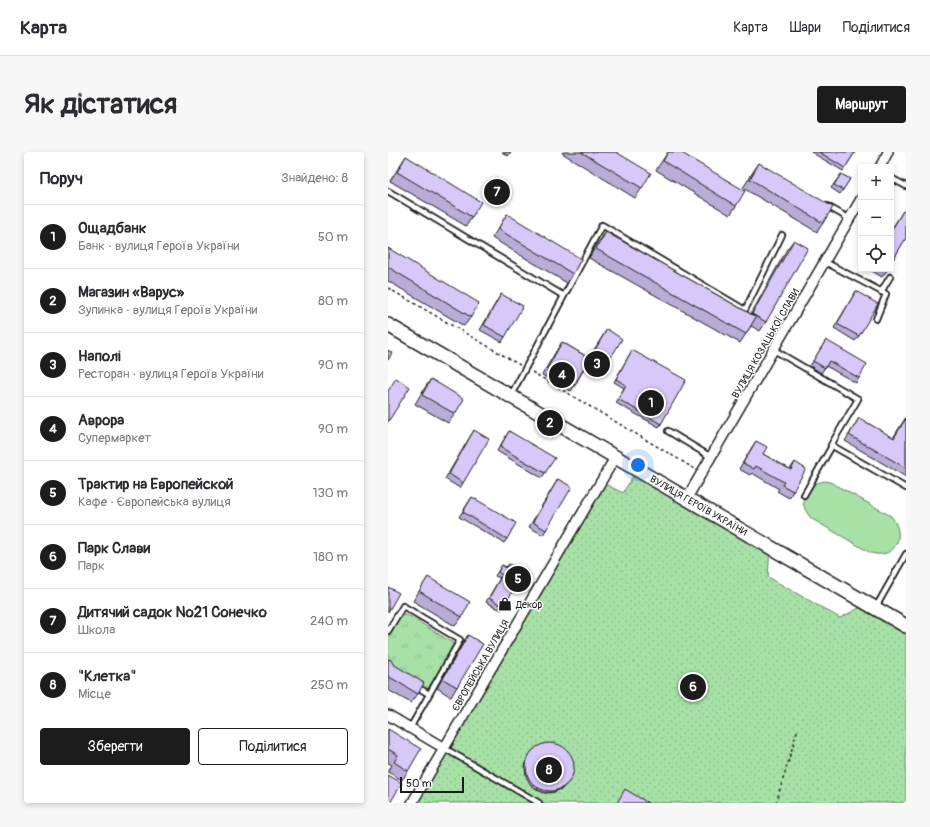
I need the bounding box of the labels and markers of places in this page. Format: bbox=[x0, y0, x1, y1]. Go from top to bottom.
pin: 7 bbox=[484, 177, 510, 207]
pin: 3 bbox=[584, 349, 610, 379]
pin: 4 bbox=[549, 360, 575, 390]
pin: 1 bbox=[638, 388, 664, 418]
pin: 2 bbox=[537, 408, 563, 438]
pin: 5 bbox=[505, 564, 531, 594]
shop icon: Декор bbox=[497, 596, 513, 612]
place label: Декор bbox=[515, 599, 542, 611]
pin: 6 bbox=[680, 672, 706, 702]
pin: 8 bbox=[536, 755, 562, 785]

